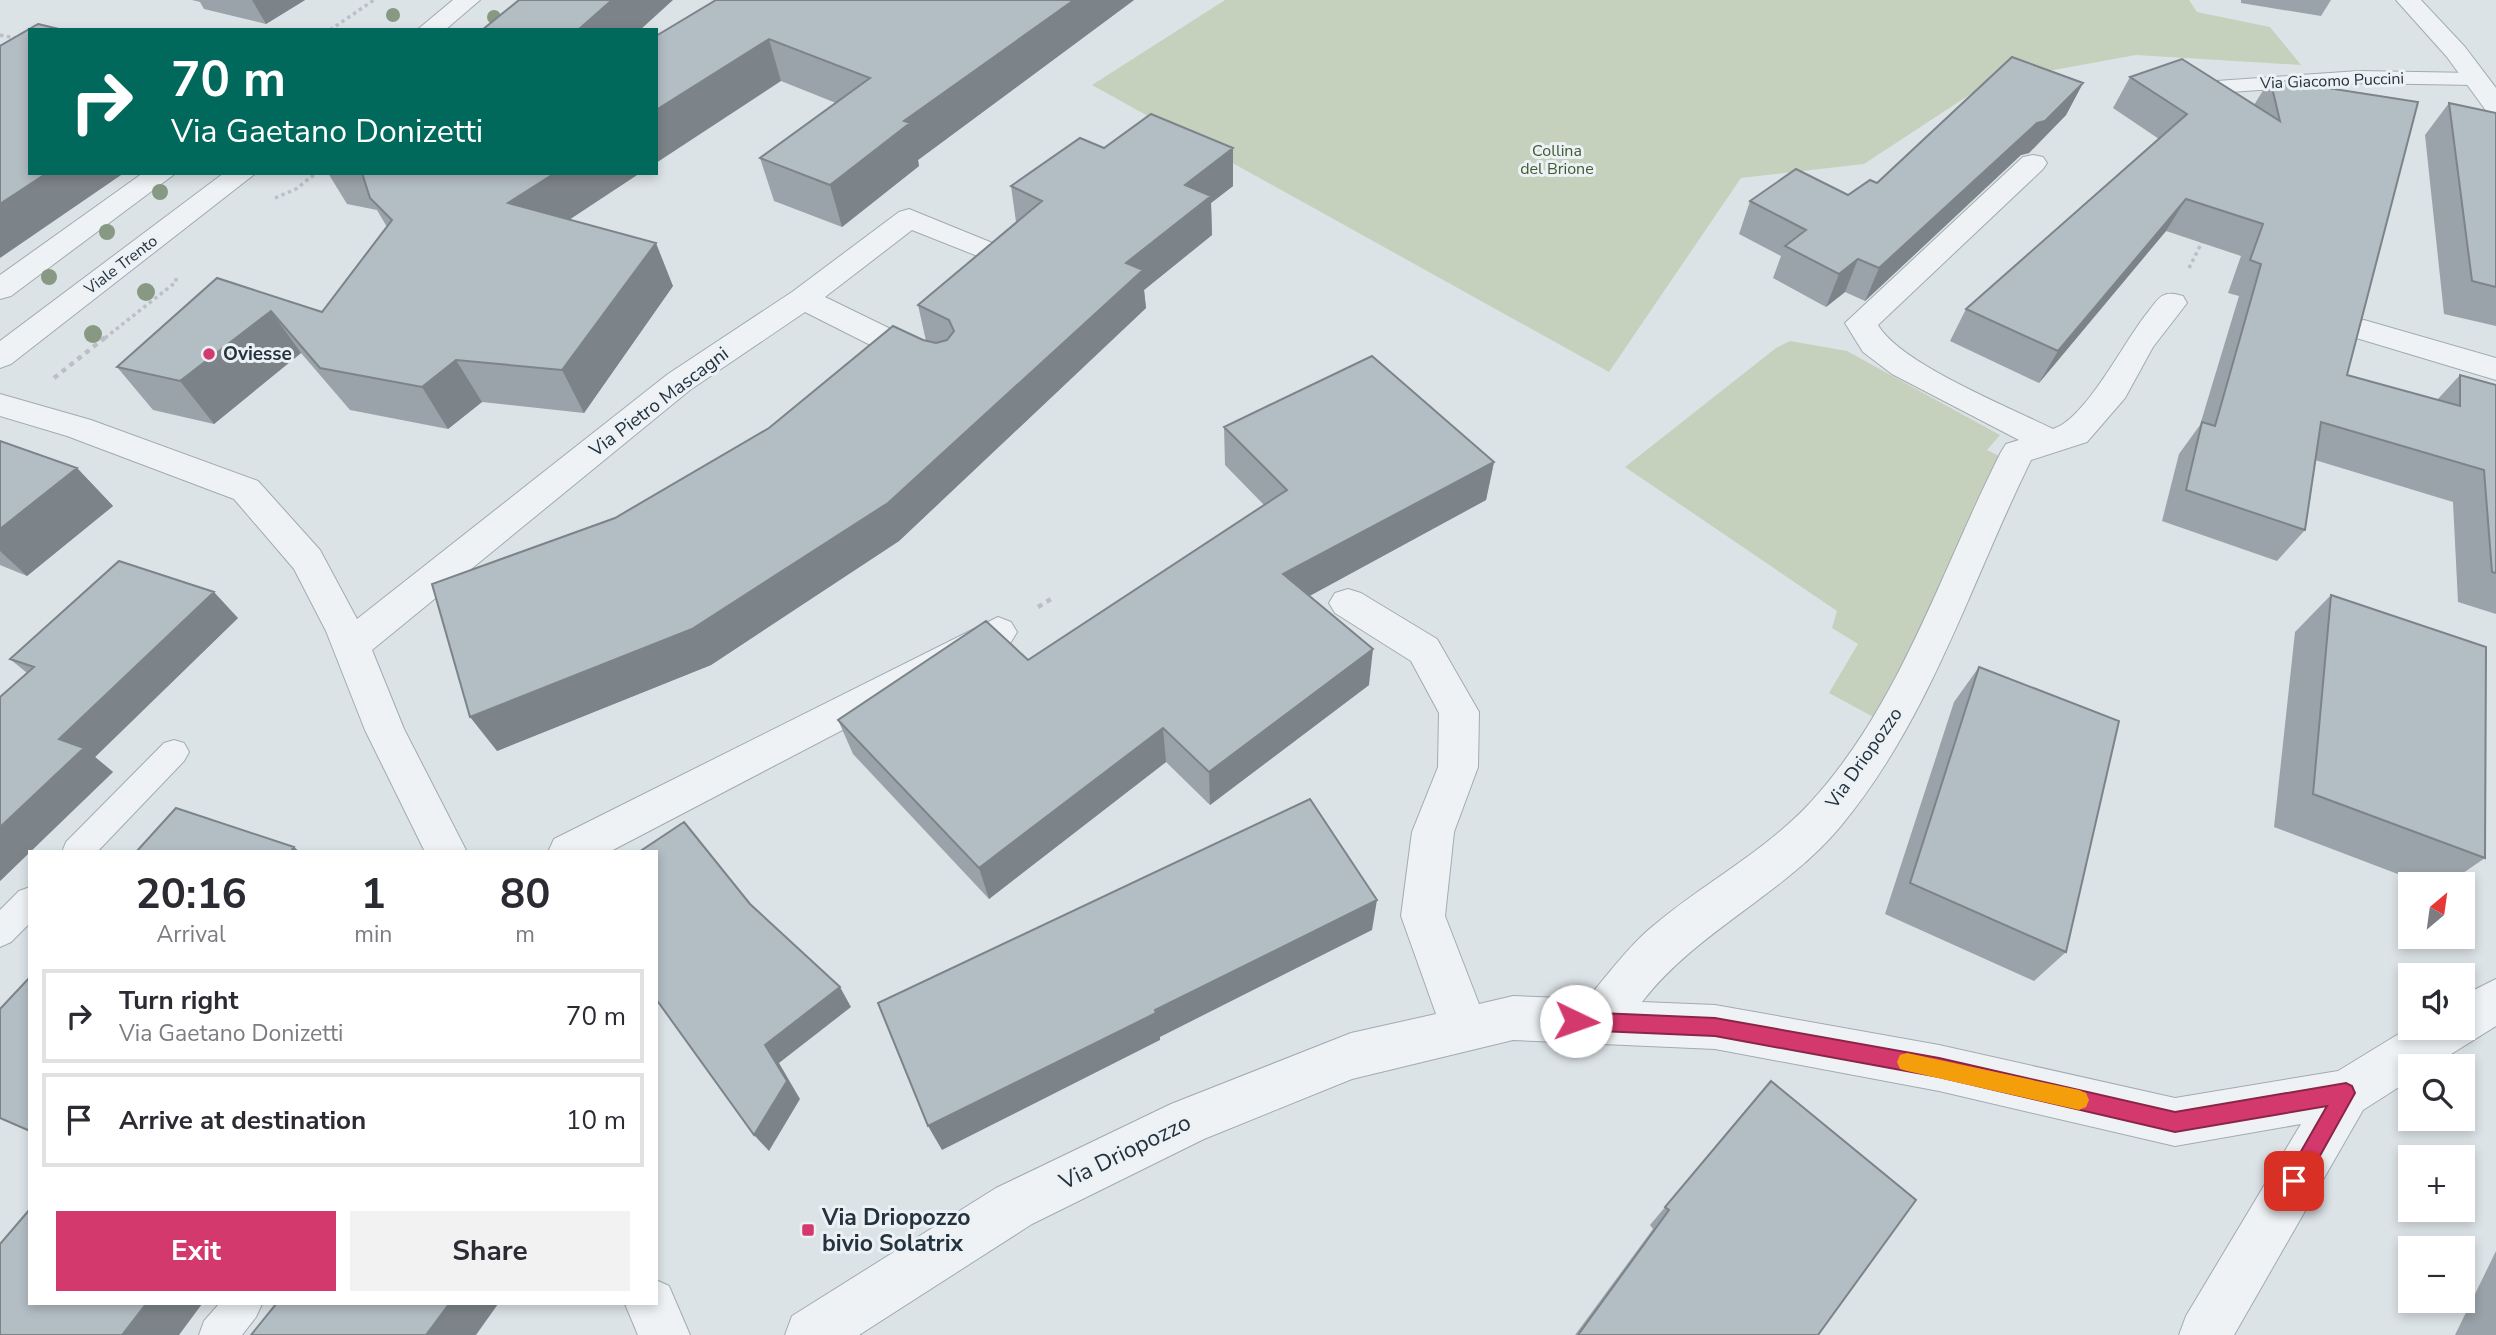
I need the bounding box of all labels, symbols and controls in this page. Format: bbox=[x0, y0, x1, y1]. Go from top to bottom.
text: 70 m bbox=[171, 46, 286, 113]
icon: right bbox=[56, 56, 147, 147]
street label: Via Giacomo Puccini bbox=[2259, 67, 2404, 95]
text: Via Gaetano Donizetti bbox=[171, 110, 483, 153]
park label: Collina del Brione bbox=[1520, 140, 1594, 180]
street label: Viale Trento bbox=[79, 230, 162, 300]
place label: Oviesse bbox=[223, 341, 292, 367]
street label: Via Pietro Mascagni bbox=[583, 341, 734, 464]
marker: Oviesse bbox=[201, 346, 217, 362]
street label: Via Driopozzo bbox=[1819, 702, 1908, 815]
text: 20:16 bbox=[136, 866, 247, 923]
text: 1 bbox=[361, 866, 386, 923]
text: 80 bbox=[500, 866, 550, 923]
north arrow bbox=[2398, 872, 2474, 948]
map controls bbox=[2398, 872, 2475, 1313]
text: Arrival bbox=[157, 919, 226, 950]
text: min bbox=[354, 919, 392, 950]
text: m bbox=[515, 919, 535, 950]
button: sound bbox=[2398, 963, 2475, 1040]
text: Turn right bbox=[119, 983, 238, 1018]
position arrow bbox=[1539, 984, 1613, 1058]
icon: right bbox=[60, 997, 98, 1035]
text: 70 m bbox=[566, 999, 626, 1034]
text: Via Gaetano Donizetti bbox=[119, 1018, 343, 1049]
button: search bbox=[2398, 1054, 2475, 1131]
icon: arrive bbox=[60, 1101, 98, 1139]
text: Arrive at destination bbox=[119, 1103, 366, 1138]
text: 10 m bbox=[566, 1103, 626, 1138]
street label: Via Driopozzo bbox=[1053, 1107, 1196, 1198]
button: + bbox=[2398, 1145, 2475, 1222]
pin bbox=[2264, 1151, 2324, 1211]
icon: arrive bbox=[2275, 1162, 2313, 1200]
place label: Via Driopozzo bivio Solatrix bbox=[821, 1202, 970, 1259]
button: Exit bbox=[56, 1211, 336, 1291]
button: Share bbox=[350, 1211, 630, 1291]
marker: Via Driopozzo bivio Solatrix bbox=[800, 1222, 816, 1238]
button: − bbox=[2398, 1236, 2475, 1313]

